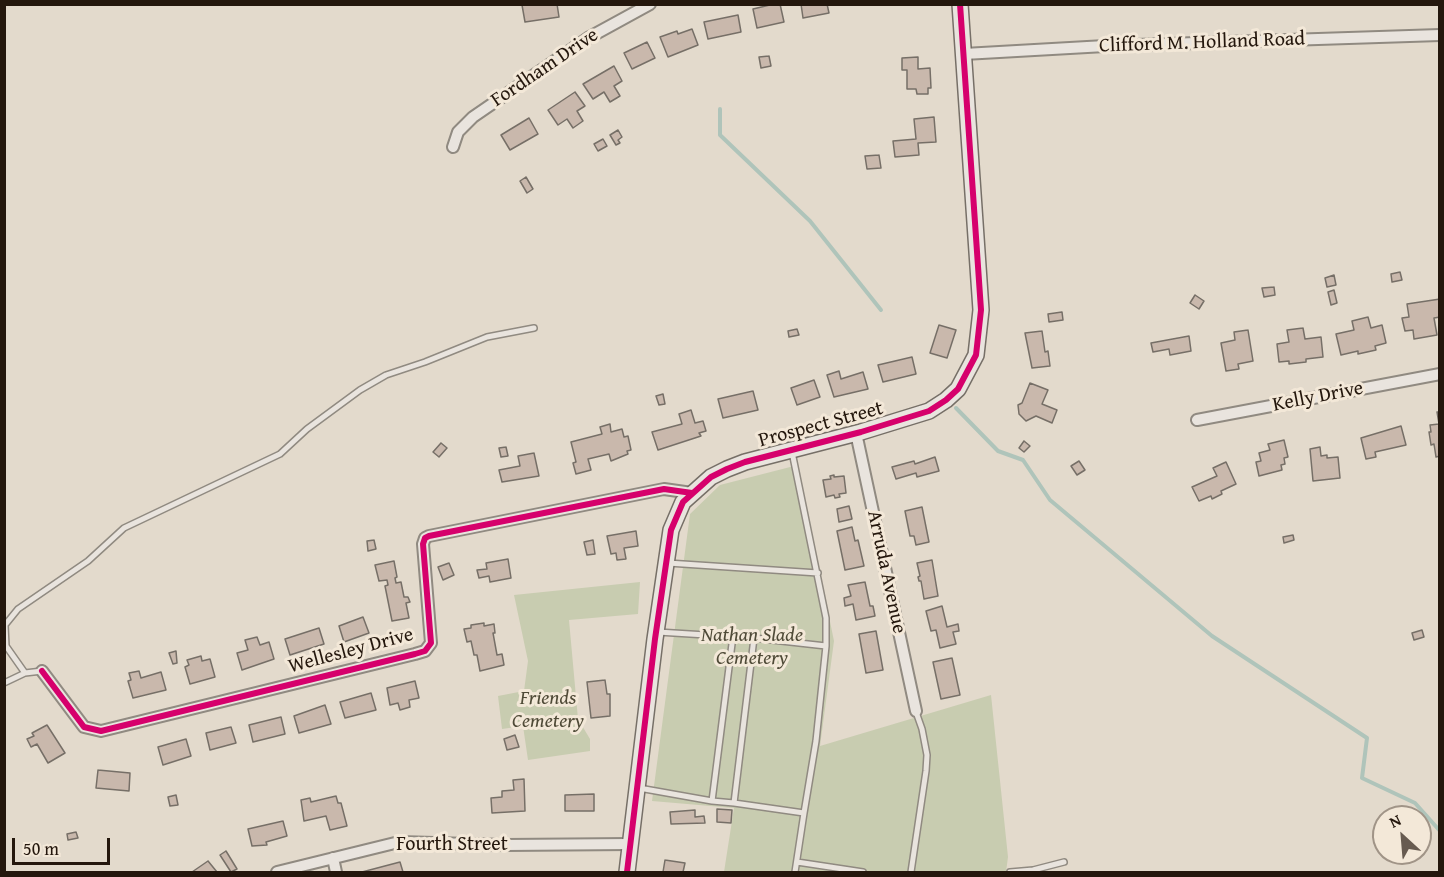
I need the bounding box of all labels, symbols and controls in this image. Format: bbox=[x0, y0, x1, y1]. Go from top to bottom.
street label: Fordham Drive bbox=[487, 23, 603, 113]
street label: Clifford M. Holland Road bbox=[1099, 27, 1305, 59]
street label: Kelly Drive bbox=[1271, 376, 1365, 418]
street label: Prospect Street bbox=[756, 397, 886, 453]
street label: Arruda Avenue bbox=[861, 508, 911, 636]
street label: Wellesley Drive bbox=[286, 623, 416, 679]
park label: Nathan Slade Cemetery bbox=[701, 624, 803, 671]
park label: Friends Cemetery bbox=[512, 687, 584, 734]
north arrow bbox=[1372, 805, 1432, 865]
text: N bbox=[1385, 807, 1405, 834]
scale bar bbox=[15, 826, 112, 864]
street label: Fourth Street bbox=[396, 833, 508, 857]
text: 50 m bbox=[23, 835, 59, 862]

